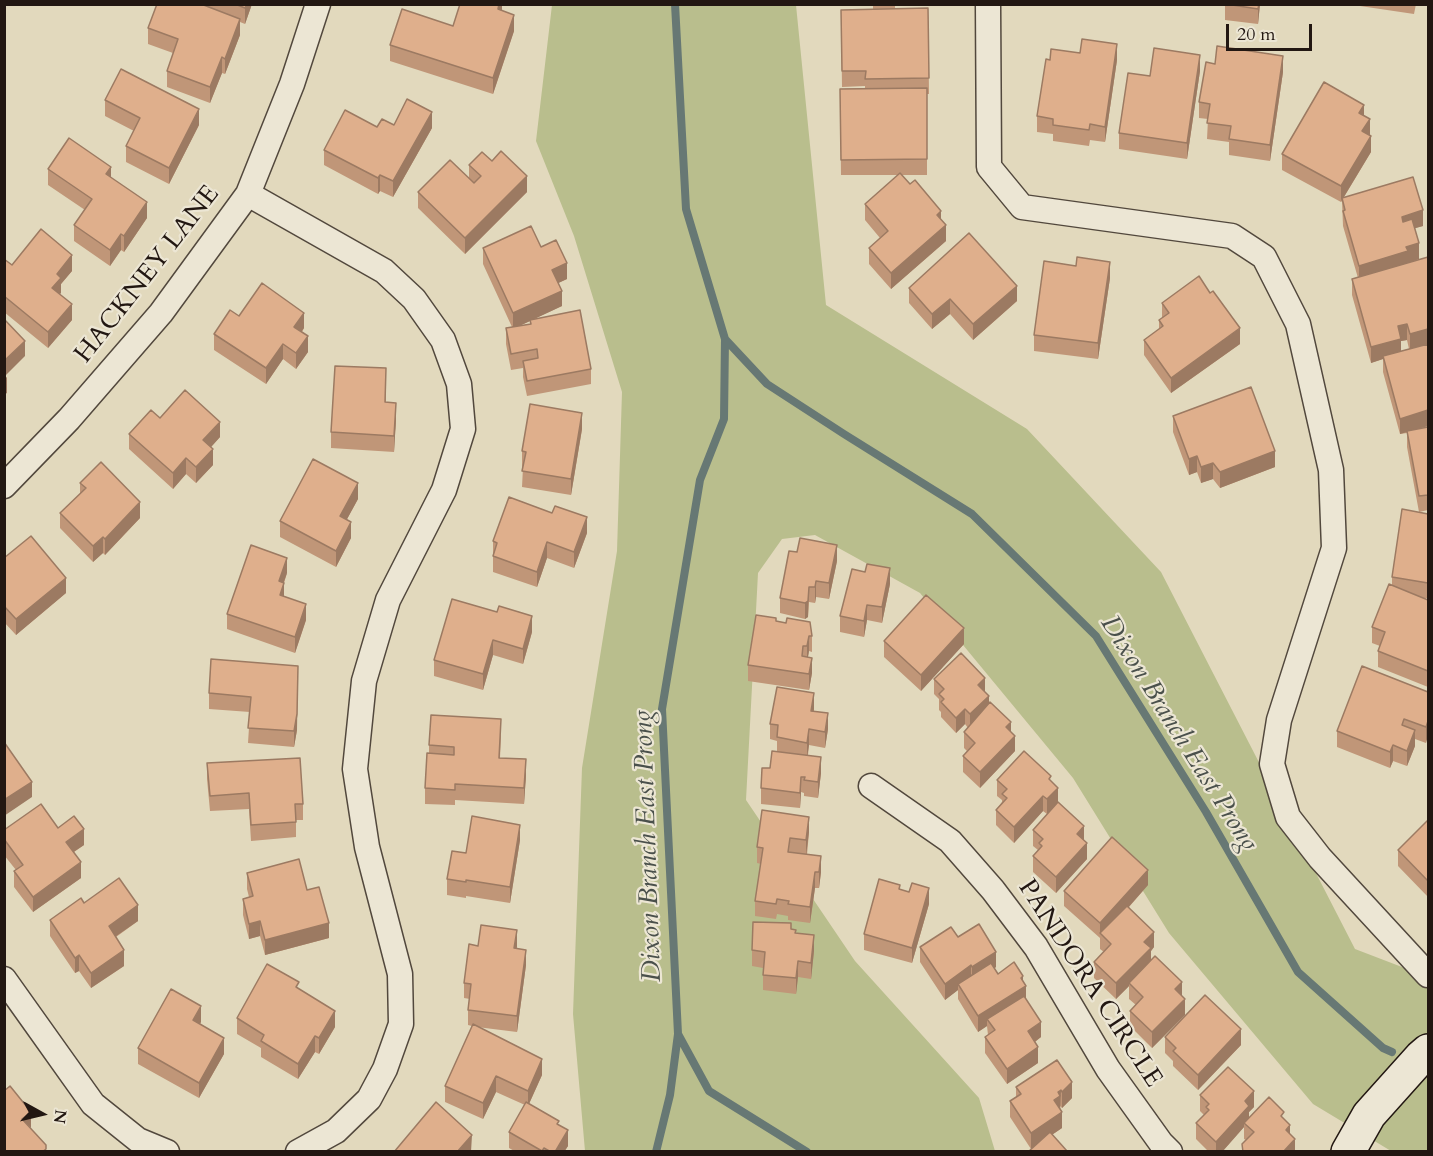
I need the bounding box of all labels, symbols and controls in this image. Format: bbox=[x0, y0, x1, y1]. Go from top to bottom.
scale bar bbox=[1229, 12, 1314, 50]
text: 20 m bbox=[1237, 22, 1276, 47]
street label: HACKNEY LANE bbox=[69, 180, 227, 370]
water label: Dixon Branch East Prong bbox=[1092, 610, 1264, 858]
water label: Dixon Branch East Prong bbox=[628, 709, 670, 983]
street label: PANDORA CIRCLE bbox=[1010, 874, 1168, 1094]
north arrow bbox=[12, 1084, 72, 1144]
text: N bbox=[48, 1108, 72, 1125]

